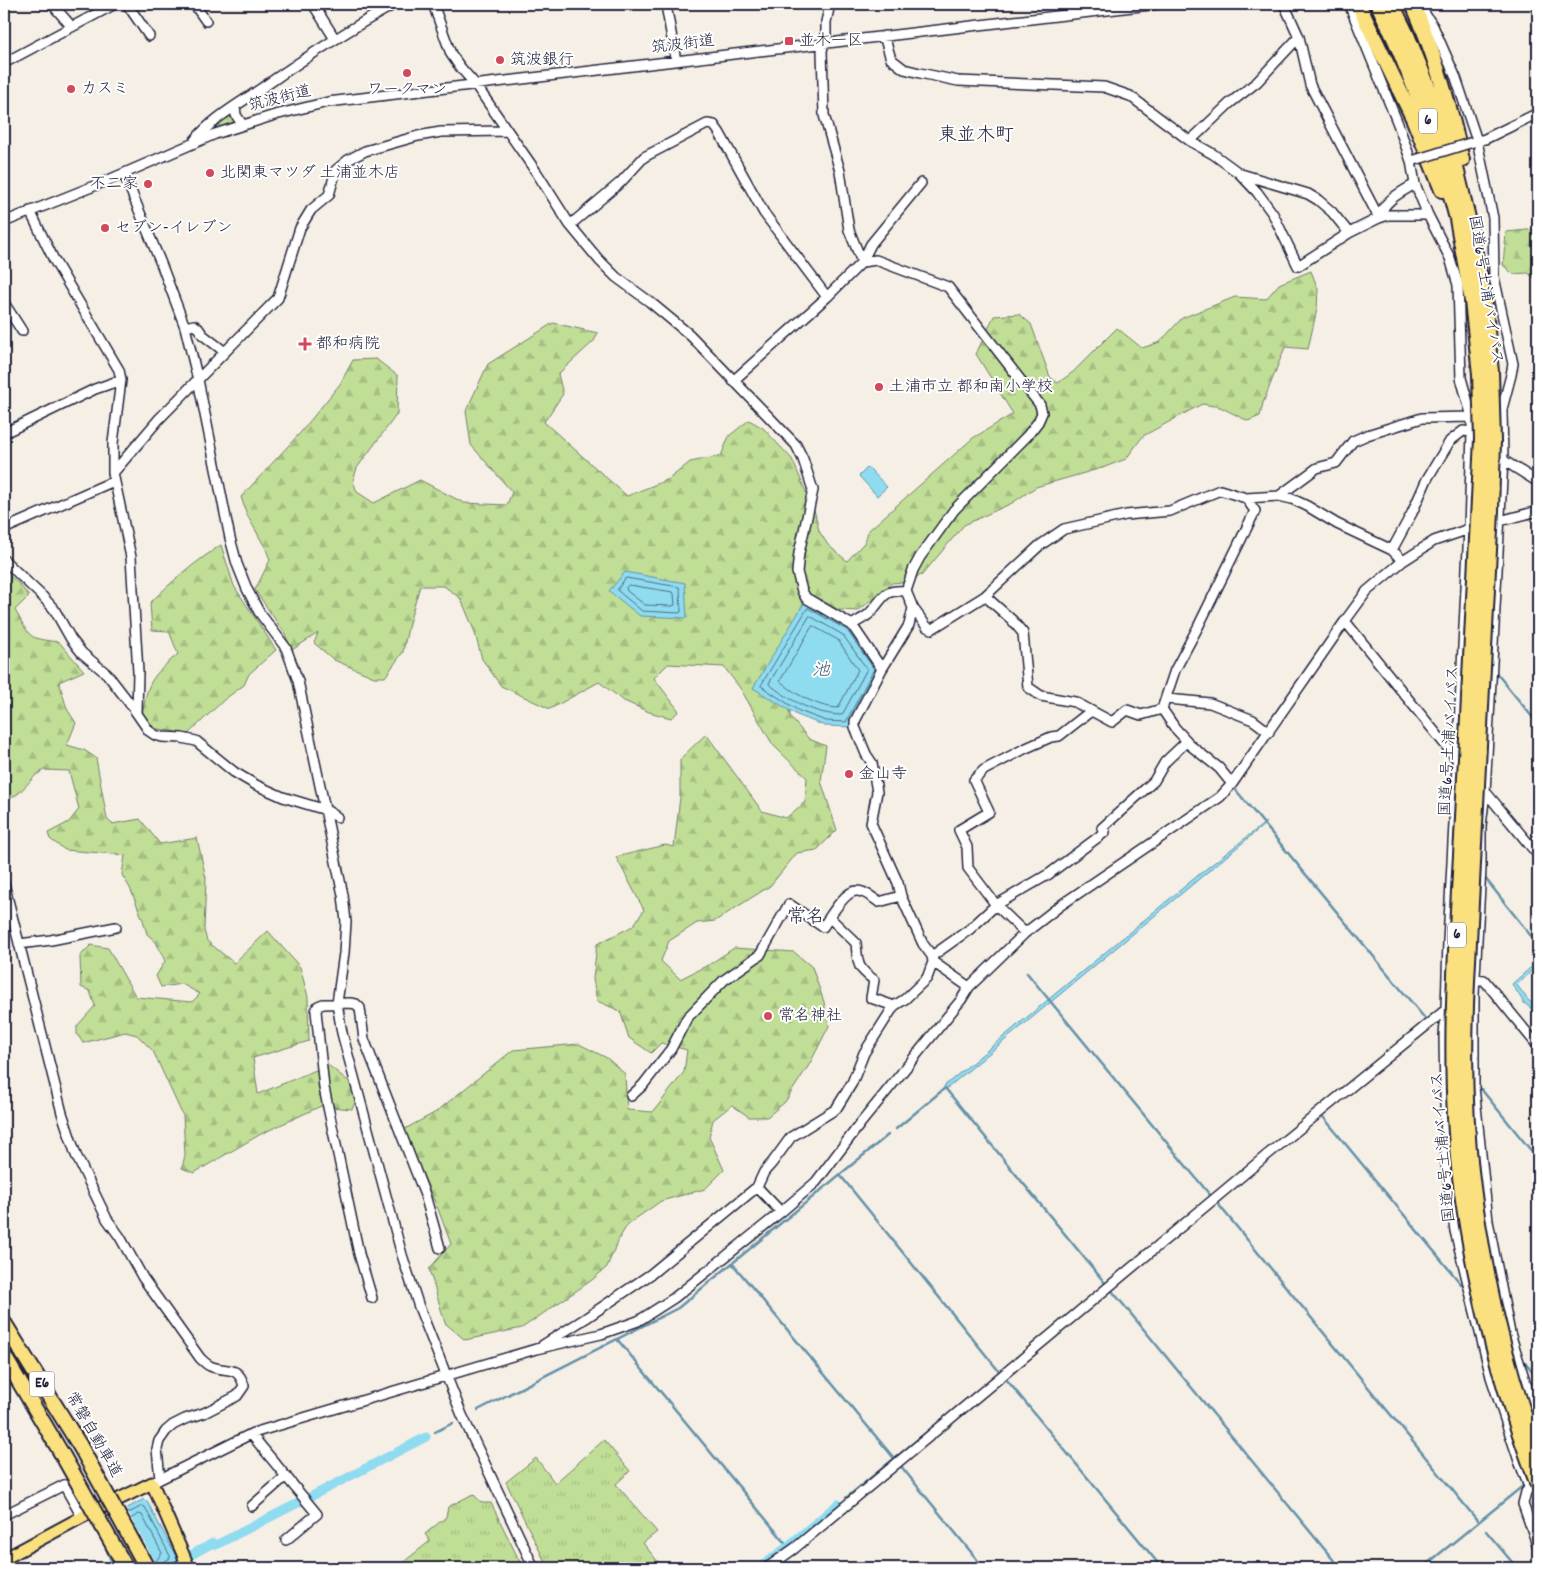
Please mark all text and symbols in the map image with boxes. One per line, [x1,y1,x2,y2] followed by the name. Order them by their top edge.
[650,30,716,60] street label: 筑波街道
[799,30,863,53] place label: 並木一区
[783,35,795,47] marker: 並木一区
[510,49,574,72] place label: 筑波銀行
[494,54,506,66] marker: 筑波銀行
[401,67,413,79] marker: ワークマン
[81,78,129,101] place label: カスミ
[367,79,447,102] place label: ワークマン
[246,80,314,118] street label: 筑波街道
[65,83,77,95] marker: カスミ
[1419,108,1437,134] road number: 6
[938,123,1014,150] district label: 東並木町
[220,162,400,185] place label: 北関東マツダ 土浦並木店
[204,167,216,179] marker: 北関東マツダ 土浦並木店
[90,173,138,196] place label: 不二家
[142,178,154,190] marker: 不二家
[1462,213,1508,367] street label: 国道6号土浦バイパス
[115,217,232,240] place label: セブン-イレブン
[99,222,111,234] marker: セブン-イレブン
[316,333,380,356] place label: 都和病院
[298,337,312,351] marker: 都和病院
[889,376,1053,399] place label: 土浦市立 都和南小学校
[873,381,885,393] marker: 土浦市立 都和南小学校
[812,659,831,684] water label: 池
[1435,665,1465,817] street label: 国道6号土浦バイパス
[859,763,907,786] place label: 金山寺
[843,768,855,780] marker: 金山寺
[787,905,825,932] district label: 常名
[1448,922,1466,948] road number: 6
[778,1005,842,1028] place label: 常名神社
[762,1010,774,1022] marker: 常名神社
[1426,1071,1462,1223] street label: 国道6号土浦バイパス
[30,1372,54,1396] road number: E6
[59,1388,127,1482] street label: 常磐自動車道

